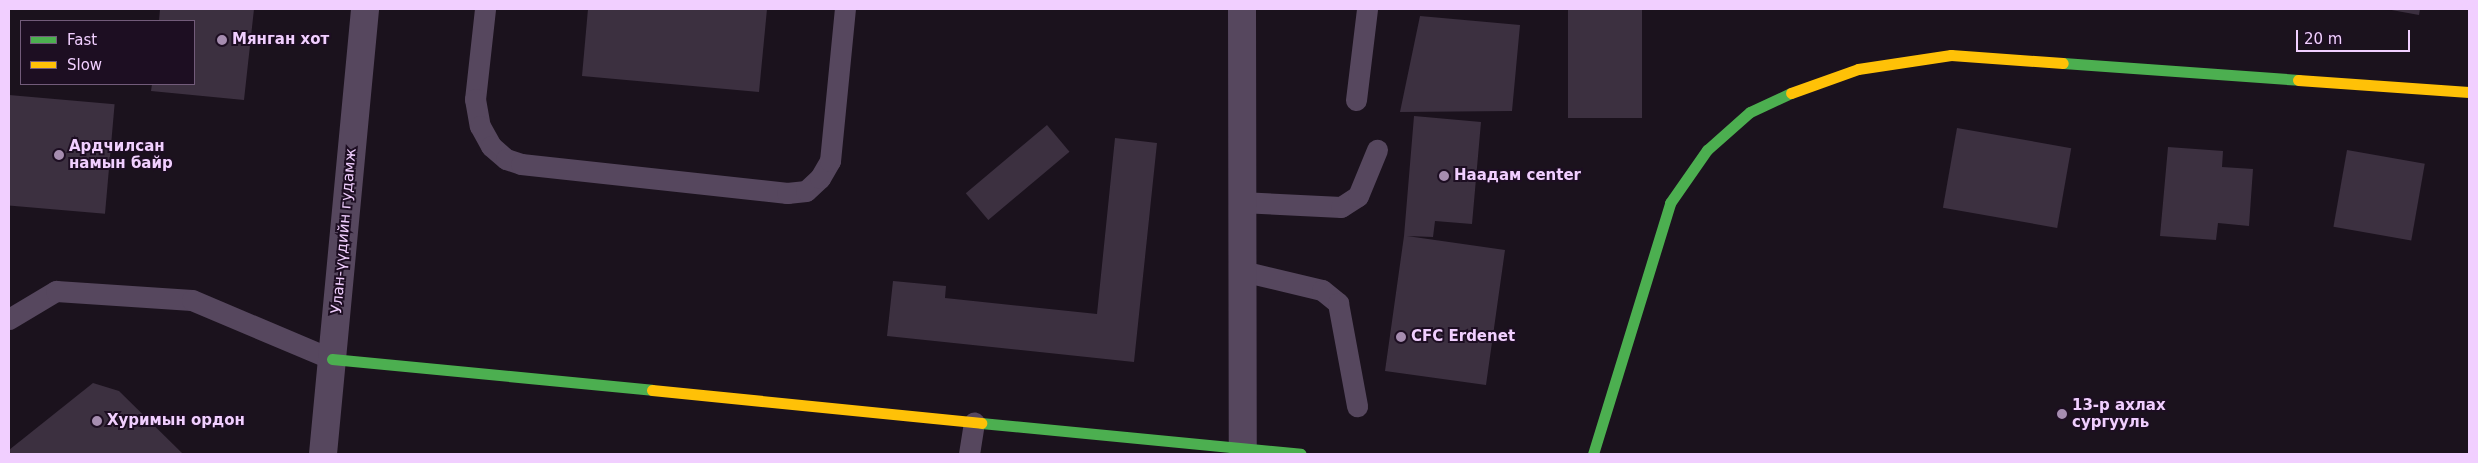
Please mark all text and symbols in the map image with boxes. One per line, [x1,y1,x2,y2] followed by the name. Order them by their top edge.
[20,20,195,85] legend
[2298,20,2412,52] scale bar
[2304,30,2342,48] text: 20 m
[67,31,97,49] text: Fast
[232,31,329,49] place label: Мянган хот
[216,34,228,46] marker: Мянган хот
[67,56,102,74] text: Slow
[69,137,173,172] place label: Ардчилсан намын байр
[328,147,360,315] street label: Улан-үүдийн гудамж
[53,149,65,161] marker: Ардчилсан намын байр
[1454,167,1581,185] place label: Наадам center
[1438,170,1450,182] marker: Наадам center
[1411,328,1515,346] place label: CFC Erdenet
[1395,331,1407,343] marker: CFC Erdenet
[2072,396,2166,431] place label: 13-р ахлах сургууль
[2056,408,2068,420] marker: 13-р ахлах сургууль
[107,412,245,430] place label: Хуримын ордон
[91,415,103,427] marker: Хуримын ордон

